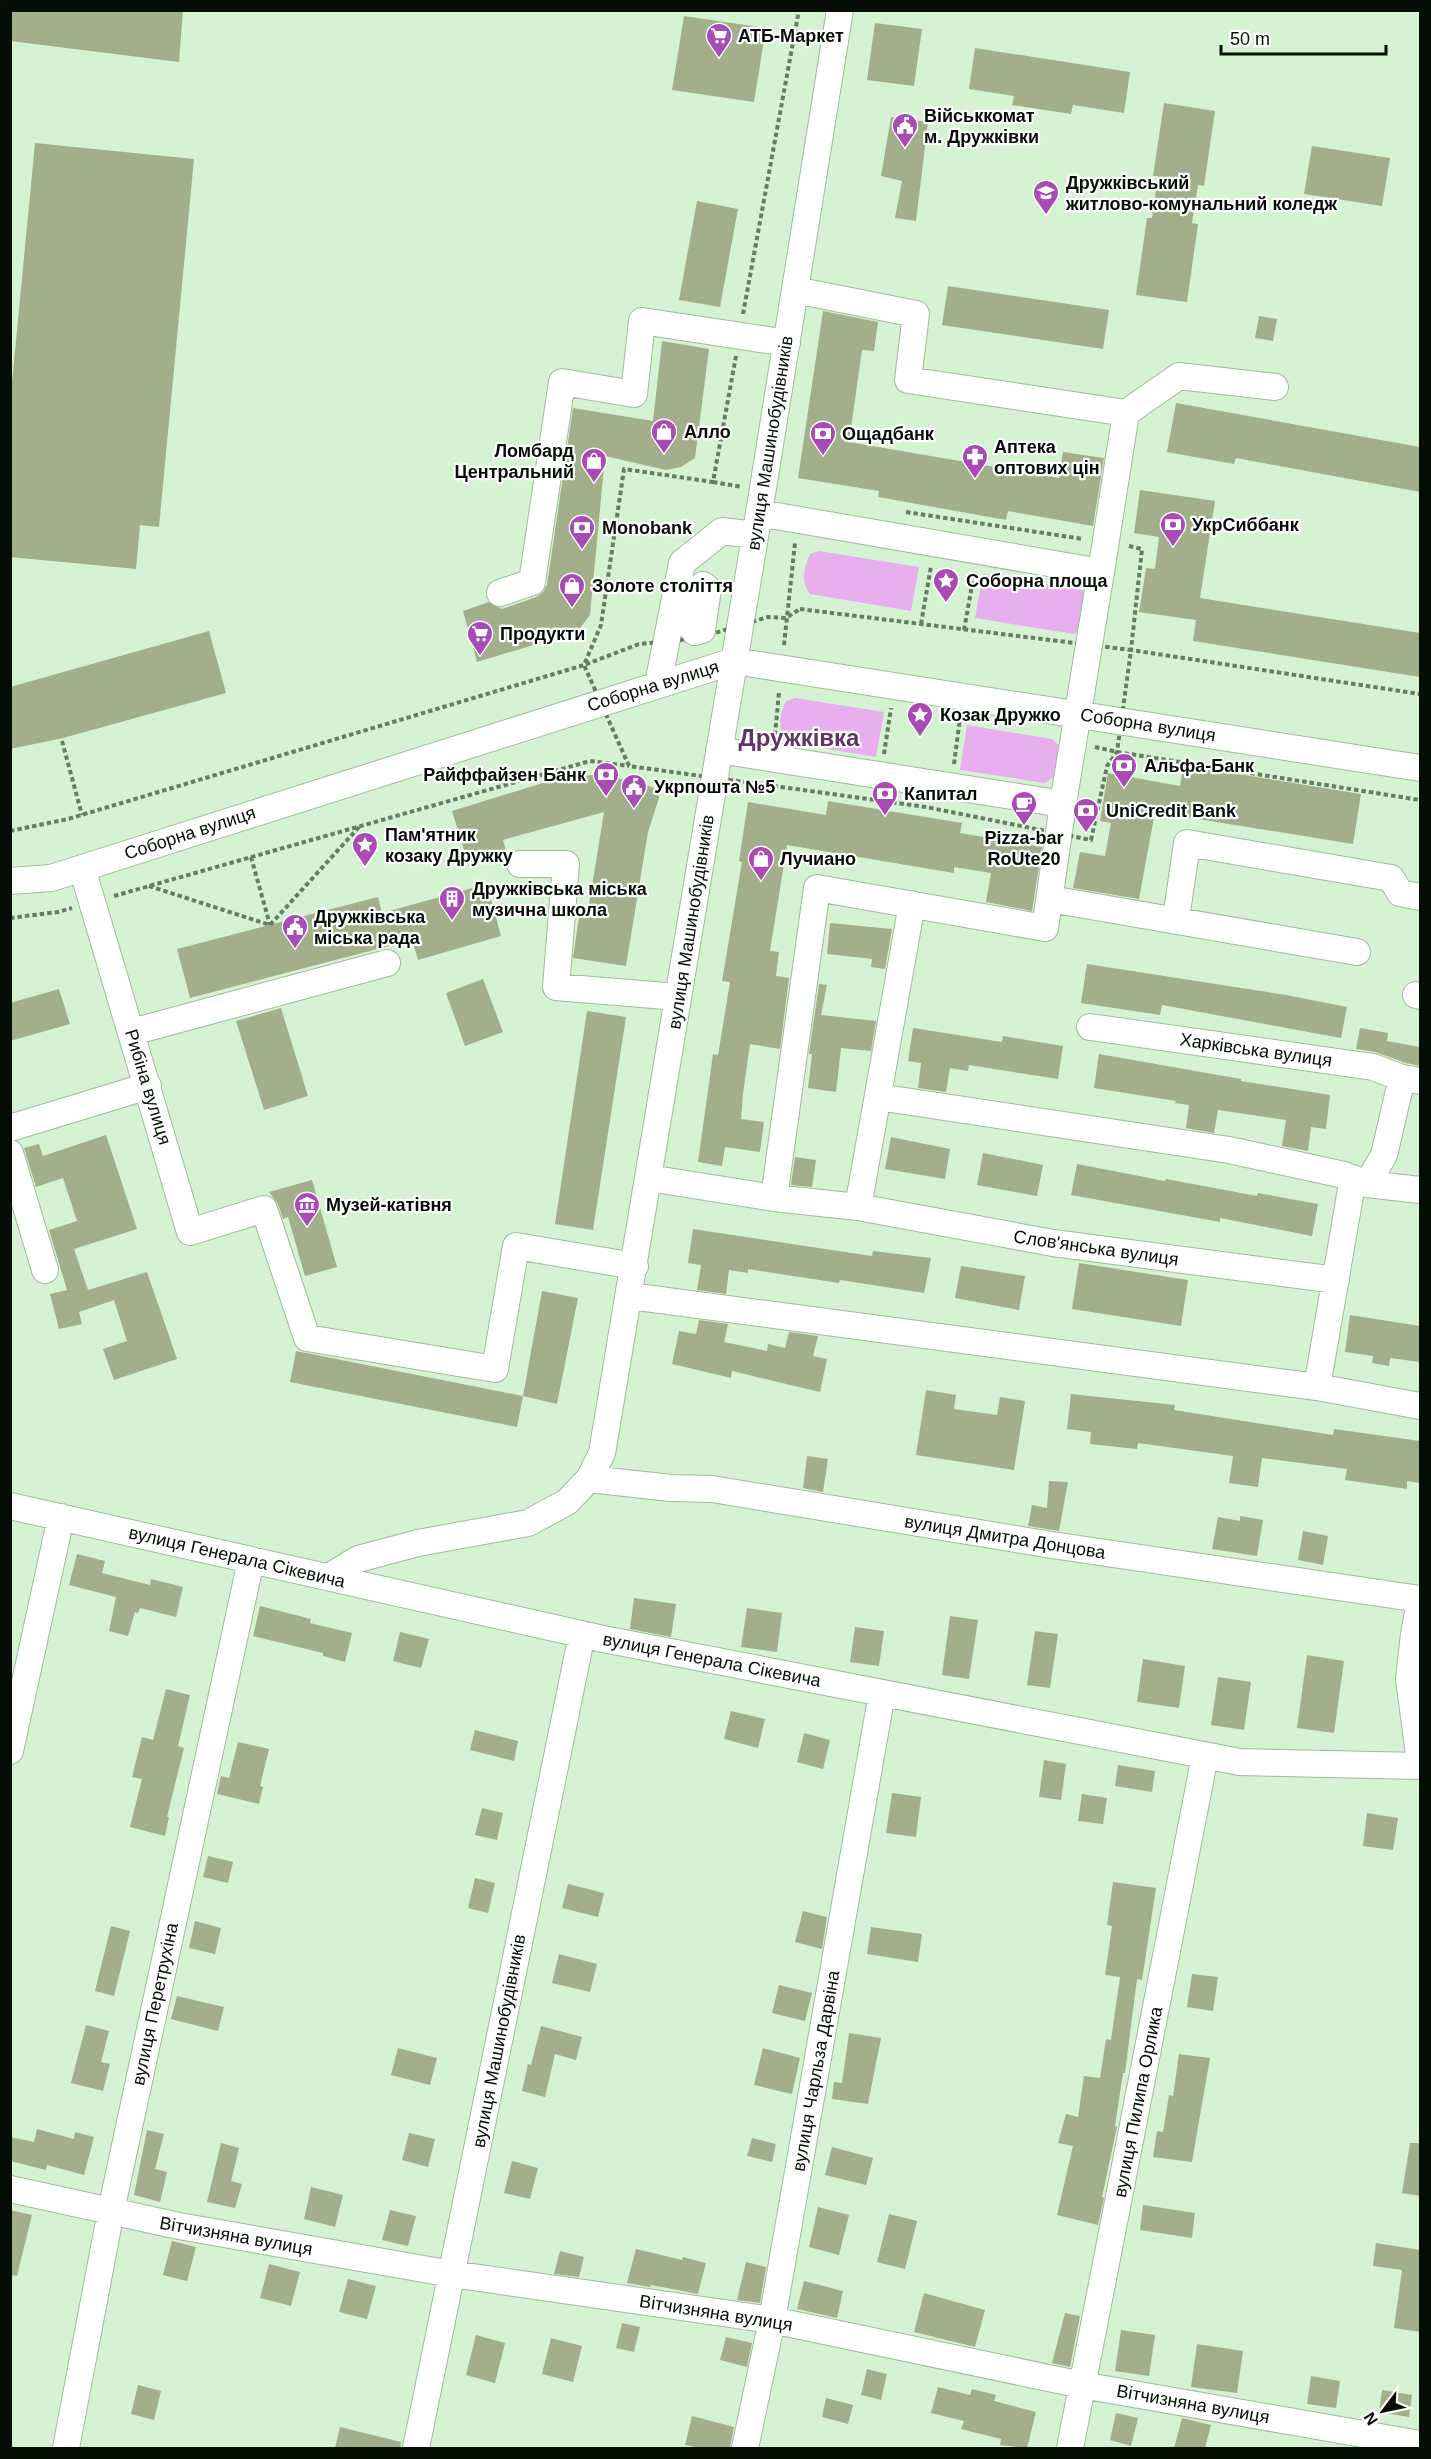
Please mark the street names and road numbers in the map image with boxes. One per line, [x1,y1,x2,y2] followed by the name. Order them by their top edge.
[743,334,797,552] street label: вулиця Машинобудівників
[585,656,721,716] street label: Соборна вулиця
[1079,704,1217,746] street label: Соборна вулиця
[122,802,258,864] street label: Соборна вулиця
[664,813,718,1031] street label: вулиця Машинобудівників
[121,1027,175,1147] street label: Рибіна вулиця
[1179,1029,1333,1071] street label: Харківська вулиця
[1012,1227,1180,1269] street label: Слов'янська вулиця
[903,1511,1108,1563] street label: вулиця Дмитра Донцова
[127,1522,348,1592] street label: вулиця Генерала Сікевича
[601,1629,824,1691] street label: вулиця Генерала Сікевича
[128,1920,182,2087] street label: вулиця Перетрухіна
[468,1933,530,2149] street label: вулиця Машинобудівників
[788,1968,844,2173] street label: вулиця Чарльза Дарвіна
[1110,2004,1167,2199] street label: вулиця Пилипа Орлика
[158,2213,314,2259] street label: Вітчизняна вулиця
[638,2291,794,2335] street label: Вітчизняна вулиця
[1115,2381,1271,2427] street label: Вітчизняна вулиця

